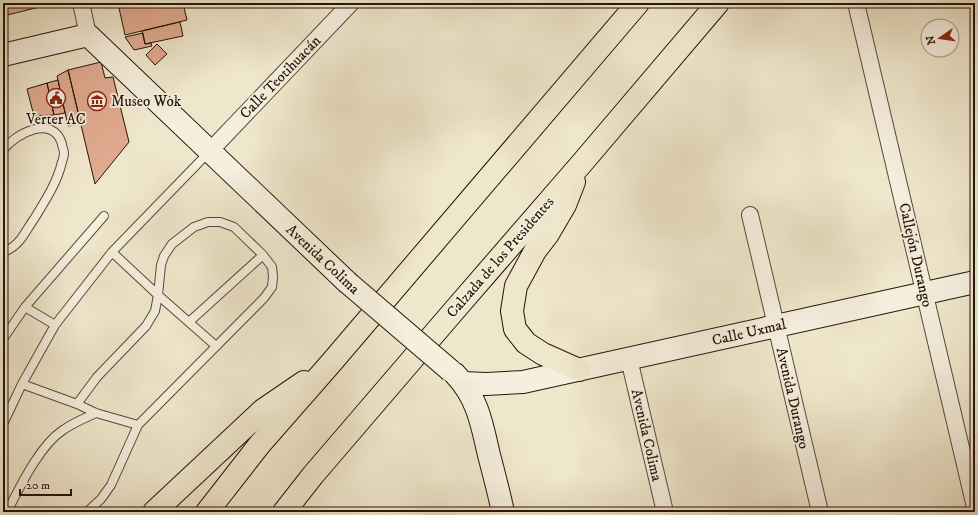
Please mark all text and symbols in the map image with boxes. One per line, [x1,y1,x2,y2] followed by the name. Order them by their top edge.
[920,18,960,58] north arrow
[236,31,325,123] street label: Calle Teotihuacán
[923,34,939,46] text: N
[45,87,67,109] public building icon: Verter AC
[86,90,108,112] museum icon: Museo Wok
[111,92,182,111] place label: Museo Wok
[25,110,86,129] place label: Verter AC
[443,193,558,322] street label: Calzada de los Presidentes
[894,201,937,309] street label: Callejón Durango
[282,220,364,299] street label: Avenida Colima
[710,315,789,350] street label: Calle Uxmal
[772,345,813,451] street label: Avenida Durango
[627,387,666,484] street label: Avenida Colima
[20,471,71,497] scale bar
[26,478,50,493] text: 20 m

